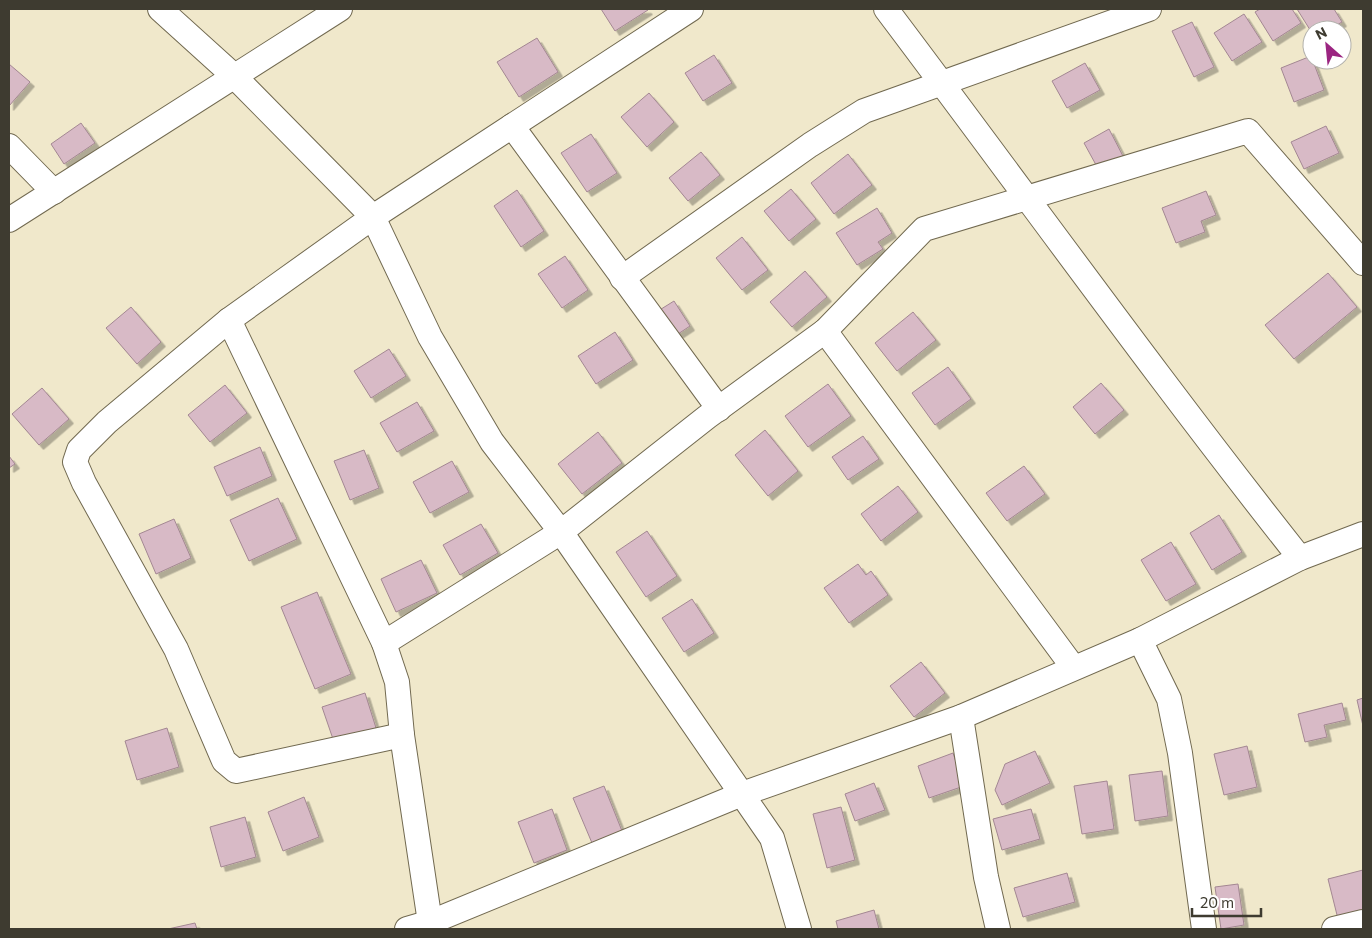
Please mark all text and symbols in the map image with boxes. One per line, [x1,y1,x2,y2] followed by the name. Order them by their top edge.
[1302,20,1352,70] north arrow
[1312,23,1329,43] text: N
[1192,886,1261,918] scale bar
[1200,893,1234,911] text: 20 m

